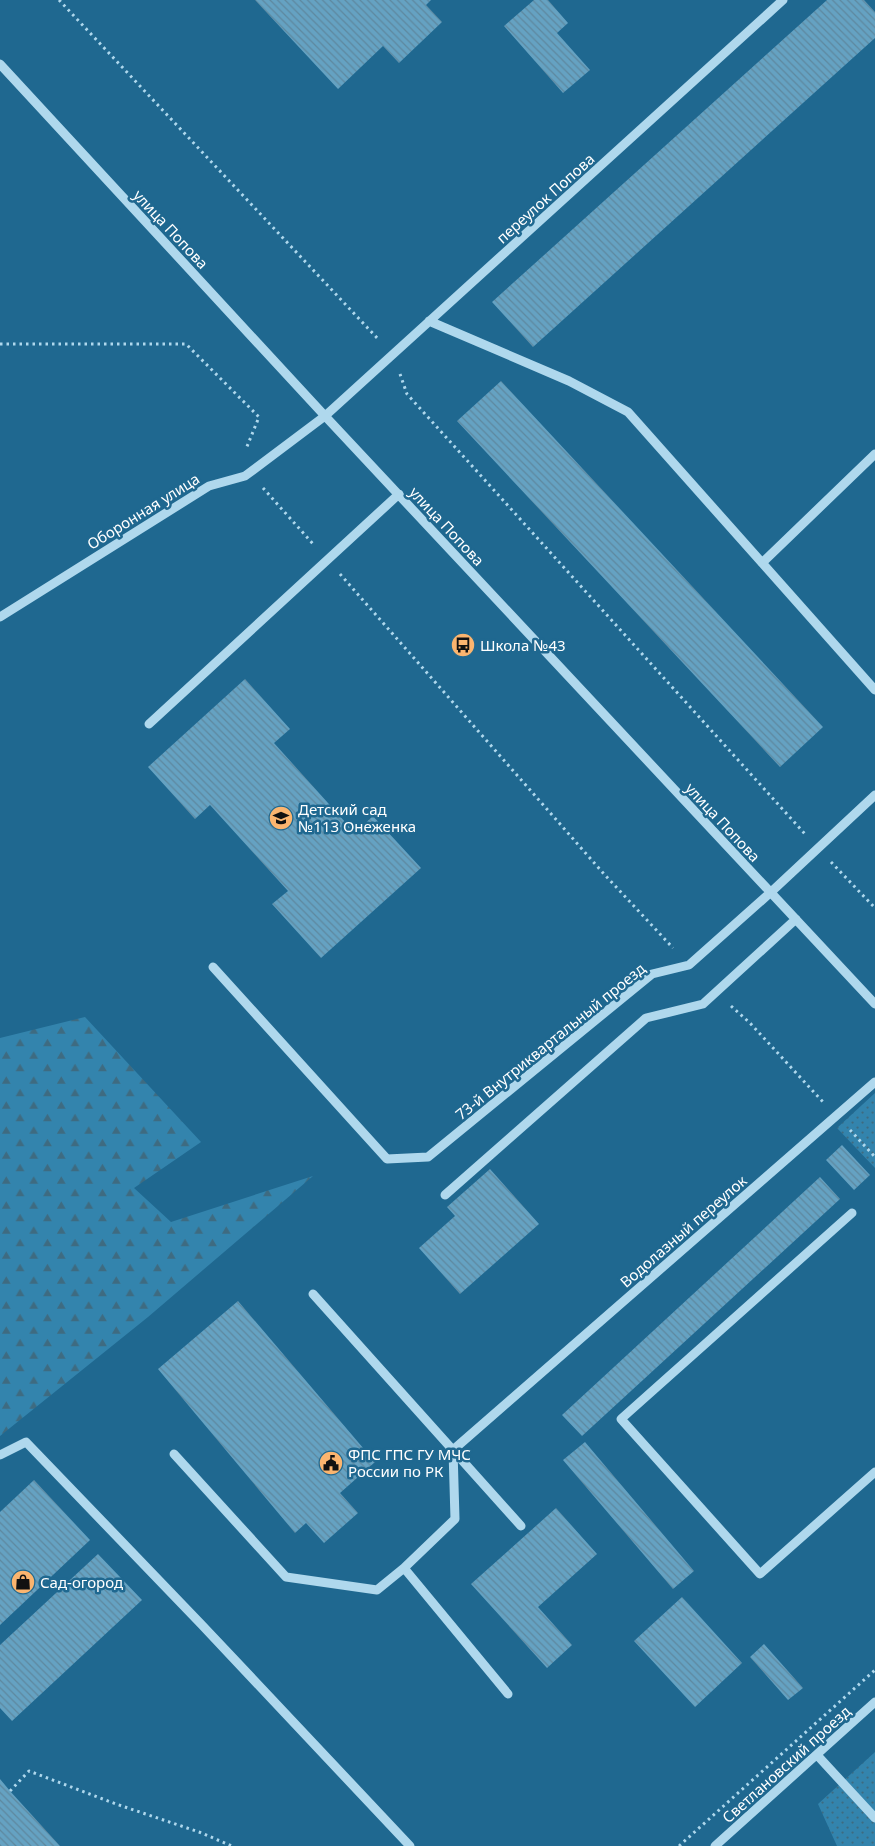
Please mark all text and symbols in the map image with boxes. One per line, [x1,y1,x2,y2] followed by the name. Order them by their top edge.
[492,149,598,247] street label: переулок Попова
[129,185,213,273] street label: улица Попова
[83,468,203,554] street label: Оборонная улица
[405,482,489,570] street label: улица Попова
[450,632,476,658] bus stop icon: Школа №43
[480,635,566,655] place label: Школа №43
[681,778,765,866] street label: улица Попова
[298,799,416,836] place label: Детский сад №113 Онеженка
[268,805,294,831] school or university icon: Детский сад №113 Онеженка
[451,958,649,1124] street label: 73-й Внутриквартальный проезд
[615,1170,751,1292] street label: Водолазный переулок
[348,1444,471,1481] place label: ФПС ГПС ГУ МЧС России по РК
[318,1450,344,1476] public building icon: ФПС ГПС ГУ МЧС России по РК
[10,1569,36,1595] shop icon: Сад-огород
[40,1572,123,1592] place label: Сад-огород
[718,1701,854,1827] street label: Светлановский проезд

